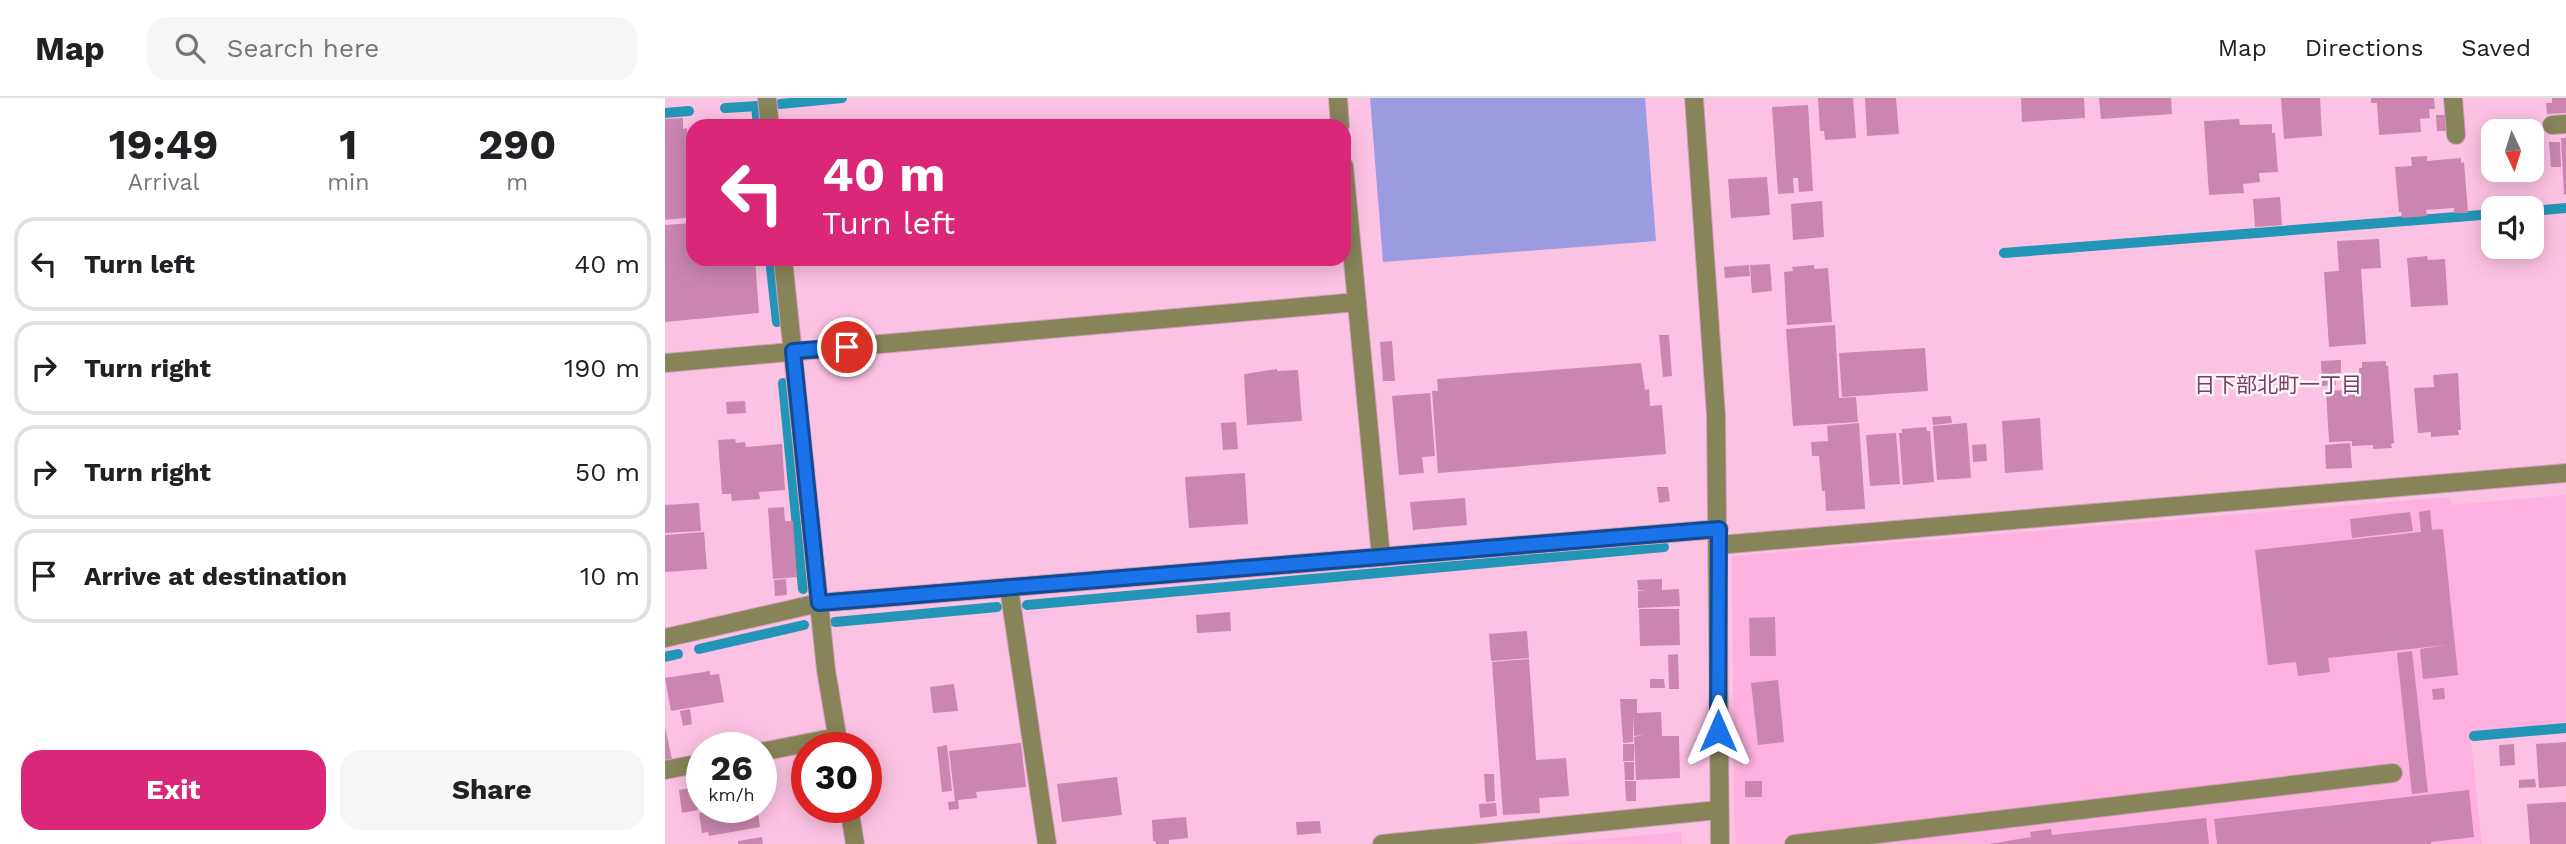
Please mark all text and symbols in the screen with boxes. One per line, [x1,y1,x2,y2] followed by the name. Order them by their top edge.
[147,17,637,80] search box
[35,29,105,68] text: Map
[171,29,209,67] icon: search
[227,33,379,63] text: Search here
[2218,34,2267,62] text: Map
[2305,34,2423,62] text: Directions
[2461,34,2531,62] text: Saved
[2481,119,2545,182] north arrow
[2481,119,2544,259] map controls
[109,120,218,169] text: 19:49
[339,120,357,169] text: 1
[478,120,556,169] text: 290
[822,145,945,203] text: 40 m
[707,147,798,238] icon: left
[128,169,200,196] text: Arrival
[327,169,369,196] text: min
[506,169,528,196] text: m
[2481,196,2544,259] button: sound
[822,204,955,242] text: Turn left
[25,245,63,283] icon: left
[84,249,195,279] text: Turn left
[574,249,640,279] text: 40 m
[817,317,877,377] pin
[828,328,866,366] icon: arrive
[25,349,63,387] icon: right
[84,353,211,383] text: Turn right
[564,353,640,383] text: 190 m
[2194,372,2362,397] district label: 日下部北町一丁目
[25,453,63,491] icon: right
[84,457,211,487] text: Turn right
[575,457,640,487] text: 50 m
[25,557,63,595] icon: arrive
[84,561,347,591] text: Arrive at destination
[580,561,640,591] text: 10 m
[1681,694,1755,768] position arrow
[791,732,882,823] speed limit sign: 30
[710,747,753,789] text: 26
[21,750,326,830] button: Exit
[340,750,644,830] button: Share
[708,784,755,805] text: km/h

